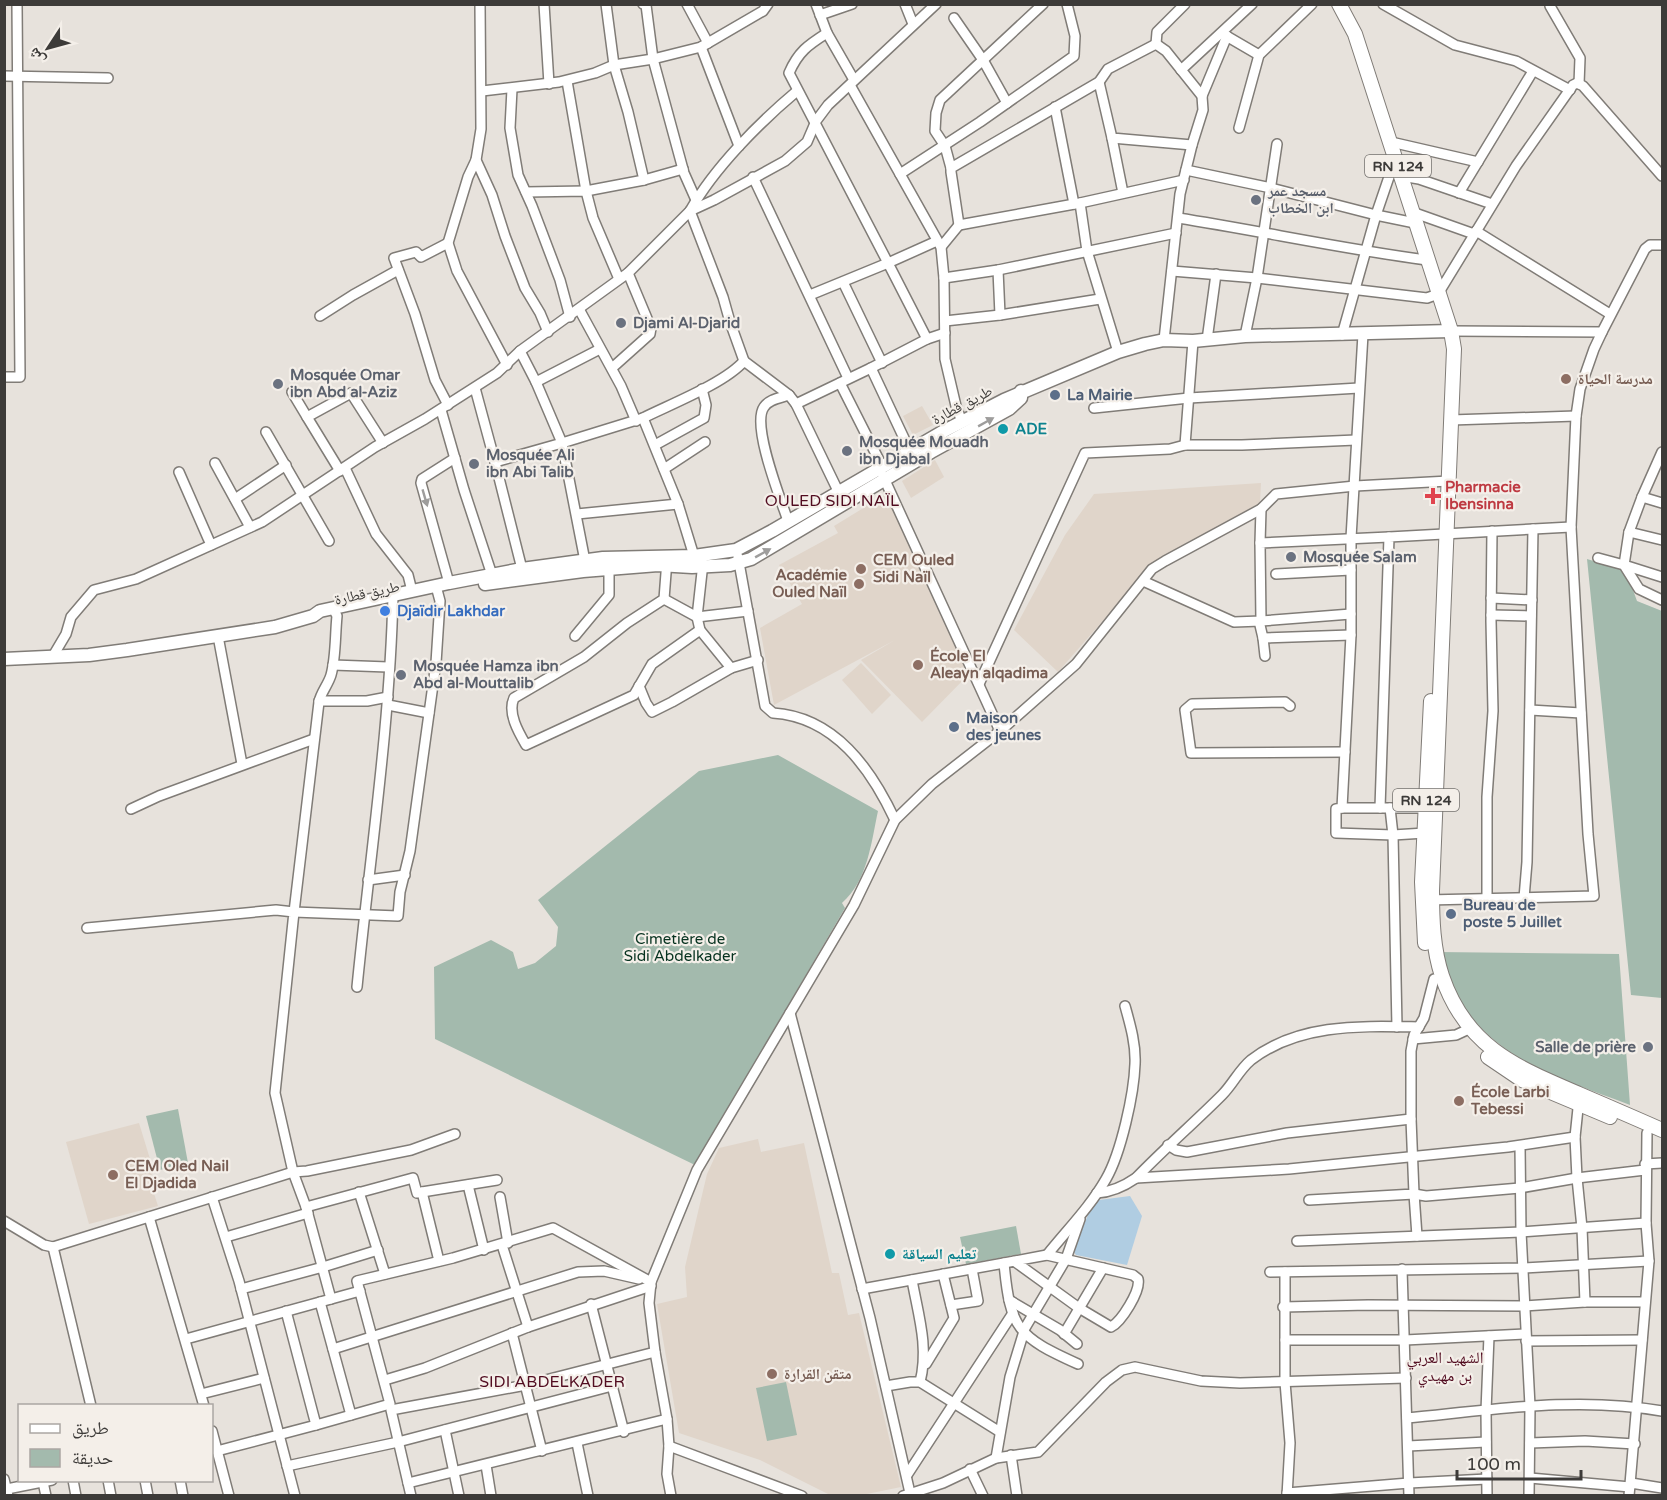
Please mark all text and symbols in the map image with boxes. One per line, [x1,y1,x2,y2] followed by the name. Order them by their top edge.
[18,18,78,78] north arrow
[24,43,50,69] text: ش
[1365,155,1431,177] road number: RN 124
[1267,182,1334,217] place label: مسجد عمر ابن الخطاب
[1249,193,1263,207] marker: مسجد عمر ابن الخطاب
[633,314,740,333] place label: Djami Al-Djarid
[614,316,628,330] marker: Djami Al-Djarid
[290,366,400,401] place label: Mosquée Omar ibn Abd al-Aziz
[1578,370,1653,388] place label: مدرسة الحياة
[1559,372,1573,386] marker: مدرسة الحياة
[271,377,285,391] marker: Mosquée Omar ibn Abd al-Aziz
[929,381,996,429] street label: طريق قطارة
[1067,386,1133,404] place label: La Mairie
[1048,388,1062,402] marker: La Mairie
[978,417,995,427] one-way arrow
[1015,420,1047,438] place label: ADE
[996,422,1010,436] marker: ADE
[859,433,989,469] place label: Mosquée Mouadh ibn Djabal
[840,444,854,458] marker: Mosquée Mouadh ibn Djabal
[486,446,575,481] place label: Mosquée Ali ibn Abi Talib
[467,457,481,471] marker: Mosquée Ali ibn Abi Talib
[1445,478,1521,513] place label: Pharmacie Ibensinna
[421,489,430,507] one-way arrow
[1426,489,1440,503] marker: Pharmacie Ibensinna
[765,491,899,511] district label: OULED SIDI NAÏL
[755,547,771,558] one-way arrow
[1303,548,1417,567] place label: Mosquée Salam
[1284,550,1298,564] marker: Mosquée Salam
[873,551,954,586] place label: CEM Ouled Sidi Naïl
[854,562,868,576] marker: CEM Ouled Sidi Naïl
[772,566,848,601] place label: Académie Ouled Naïl
[333,577,401,610] street label: طريق قطارة
[852,577,866,591] marker: Académie Ouled Naïl
[397,602,505,621] place label: Djaïdir Lakhdar
[378,604,392,618] marker: Djaïdir Lakhdar
[930,646,1048,683] place label: École El Aleayn alqadima
[413,657,559,692] place label: Mosquée Hamza ibn Abd al-Mouttalib
[911,658,925,672] marker: École El Aleayn alqadima
[394,668,408,682] marker: Mosquée Hamza ibn Abd al-Mouttalib
[966,709,1041,745] place label: Maison des jeunes
[947,720,961,734] marker: Maison des jeunes
[1393,789,1459,811] road number: RN 124
[1463,896,1562,932] place label: Bureau de poste 5 Juillet
[1444,907,1458,921] marker: Bureau de poste 5 Juillet
[624,930,736,965] park label: Cimetière de Sidi Abdelkader
[1535,1038,1636,1057] place label: Salle de prière
[1641,1040,1655,1054] marker: Salle de prière
[1470,1082,1550,1118] place label: École Larbi Tebessi
[1452,1094,1466,1108] marker: École Larbi Tebessi
[125,1157,229,1193] place label: CEM Oled Nail El Djadida
[106,1168,120,1182] marker: CEM Oled Nail El Djadida
[902,1245,976,1264] place label: تعليم السياقة
[883,1247,897,1261] marker: تعليم السياقة
[1406,1348,1484,1388] district label: الشهيد العربي بن مهيدي
[784,1365,851,1383] place label: متقن القرارة
[765,1367,779,1381] marker: متقن القرارة
[479,1372,625,1392] district label: SIDI ABDELKADER
[18,1404,213,1482] legend
[72,1417,109,1439] text: طريق
[1457,1443,1582,1481] scale bar
[72,1447,113,1469] text: حديقة
[1466,1453,1521,1475] text: 100 m

